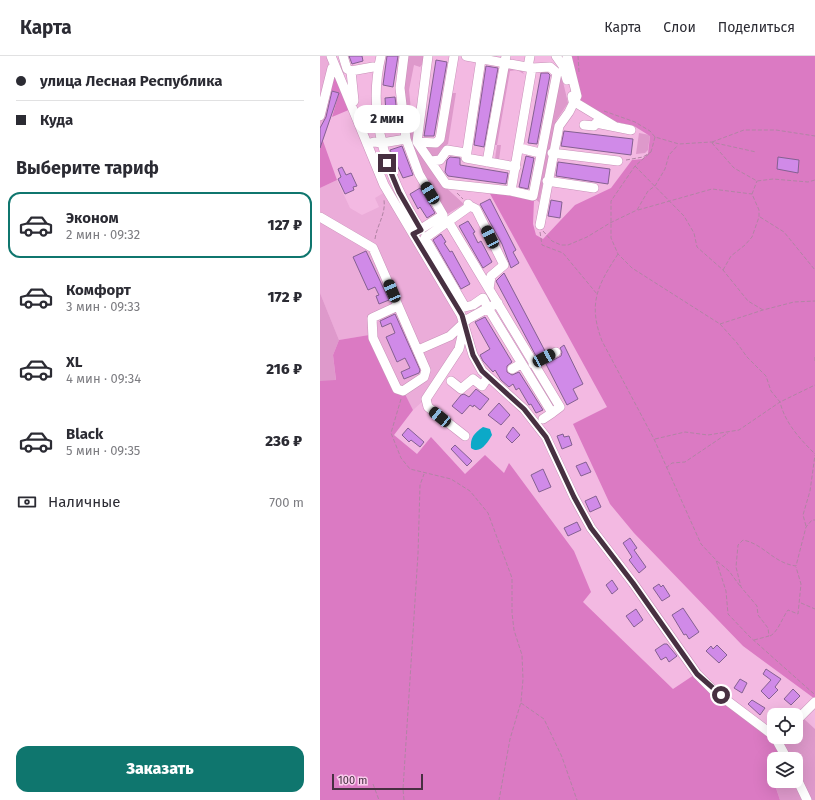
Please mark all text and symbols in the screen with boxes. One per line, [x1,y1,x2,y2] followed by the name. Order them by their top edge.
[20,16,72,39] text: Карта
[604,19,641,36] text: Карта
[663,19,696,36] text: Слои
[718,19,795,36] text: Поделиться
[40,72,222,90] text: улица Лесная Республика
[354,105,420,133] callout: 2 мин
[40,111,73,129] text: Куда
[370,111,404,126] text: 2 мин
[378,154,396,172] route end
[16,157,159,179] text: Выберите тариф
[419,180,441,206] car
[18,207,54,243] icon: car
[66,209,119,227] text: Эконом
[268,216,302,234] text: 127 ₽
[479,224,501,250] car
[66,227,140,242] text: 2 мин · 09:32
[382,278,402,304] car
[18,279,54,315] icon: car
[66,281,131,299] text: Комфорт
[268,288,302,306] text: 172 ₽
[66,299,140,314] text: 3 мин · 09:33
[531,347,557,369] car
[18,351,54,387] icon: car
[66,353,82,371] text: XL
[266,360,302,378] text: 216 ₽
[66,371,141,386] text: 4 мин · 09:34
[427,405,453,429] car
[18,423,54,459] icon: car
[66,425,103,443] text: Black
[265,432,302,450] text: 236 ₽
[66,443,140,458] text: 5 мин · 09:35
[16,491,38,513] icon: cash
[48,493,120,511] text: Наличные
[269,495,304,510] text: 700 m
[712,686,730,704] route start
[767,708,803,788] map controls
[767,708,803,744] button: locate
[16,746,304,792] button: Заказать
[767,752,803,788] button: layers
[332,772,423,791] scale bar
[338,774,367,787] text: 100 m

